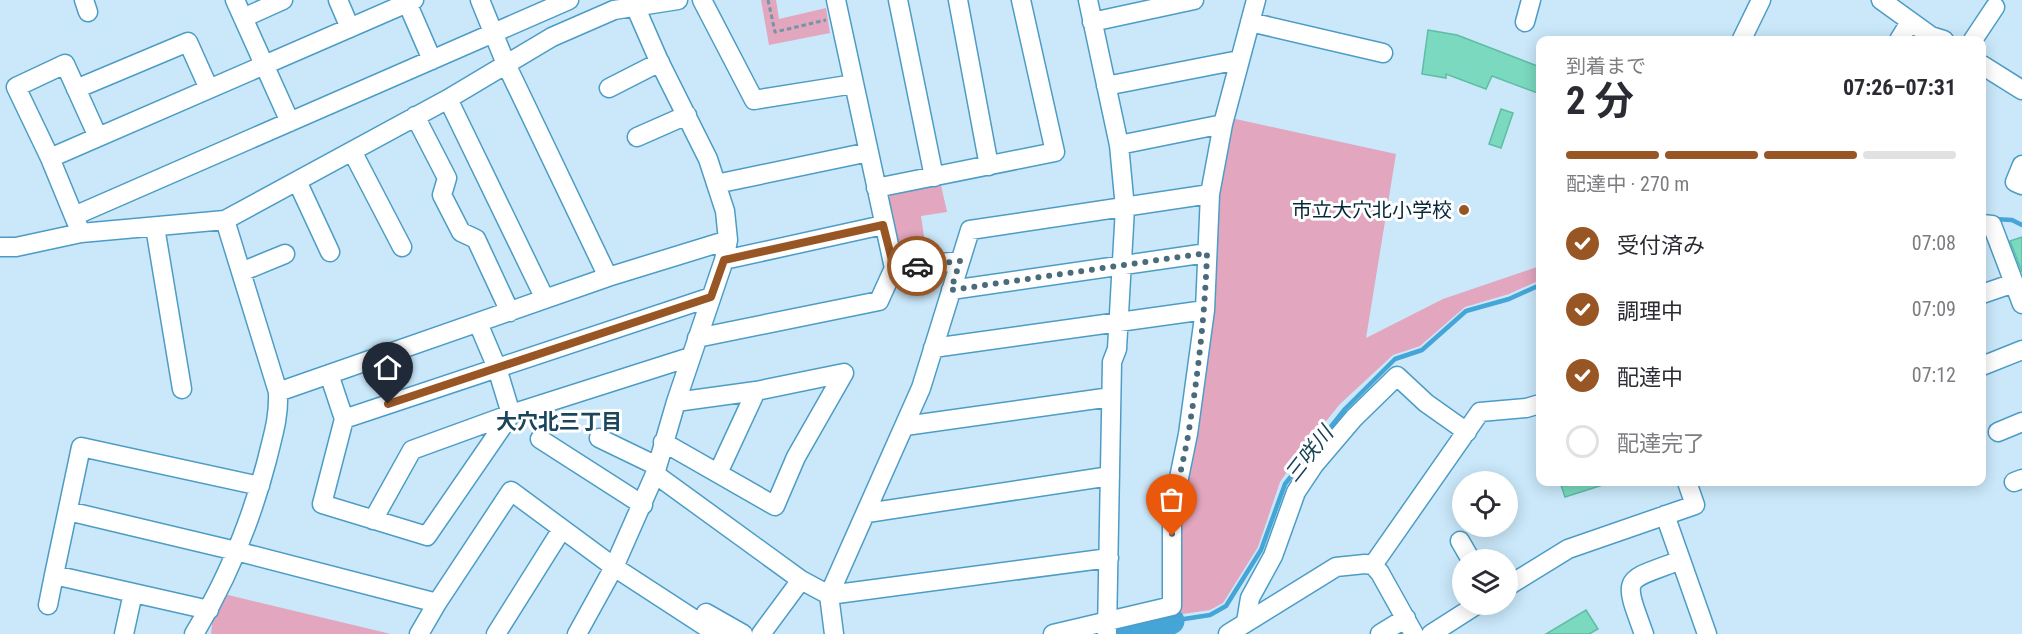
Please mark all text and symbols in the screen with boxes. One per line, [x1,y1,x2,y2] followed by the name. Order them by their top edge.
[1566,54,1646,78] text: 到着まで
[1843,75,1956,100] text: 07:26–07:31
[1566,78,1634,124] text: 2 分
[1566,172,1689,196] text: 配達中 · 270 m
[1292,198,1452,222] place label: 市立大穴北小学校
[1457,203,1471,217] marker: 市立大穴北小学校
[1566,227,1599,260] icon: check
[1912,231,1956,255] text: 07:08
[1617,233,1705,258] text: 受付済み
[887,236,947,296] courier
[901,250,934,283] icon: car
[1566,293,1599,326] icon: check
[1912,297,1956,321] text: 07:09
[1617,299,1683,324] text: 調理中
[362,342,413,404] pin
[371,351,404,384] icon: home
[1566,359,1599,392] icon: check
[1912,363,1956,387] text: 07:12
[1617,365,1683,390] text: 配達中
[496,410,622,434] district label: 大穴北三丁目
[1280,420,1339,486] water label: 三咲川
[1617,431,1705,456] text: 配達完了
[1452,471,1518,615] map controls
[1452,471,1518,537] button: locate
[1146,474,1197,536] pin
[1155,483,1188,516] icon: bag
[1452,549,1518,615] button: layers

